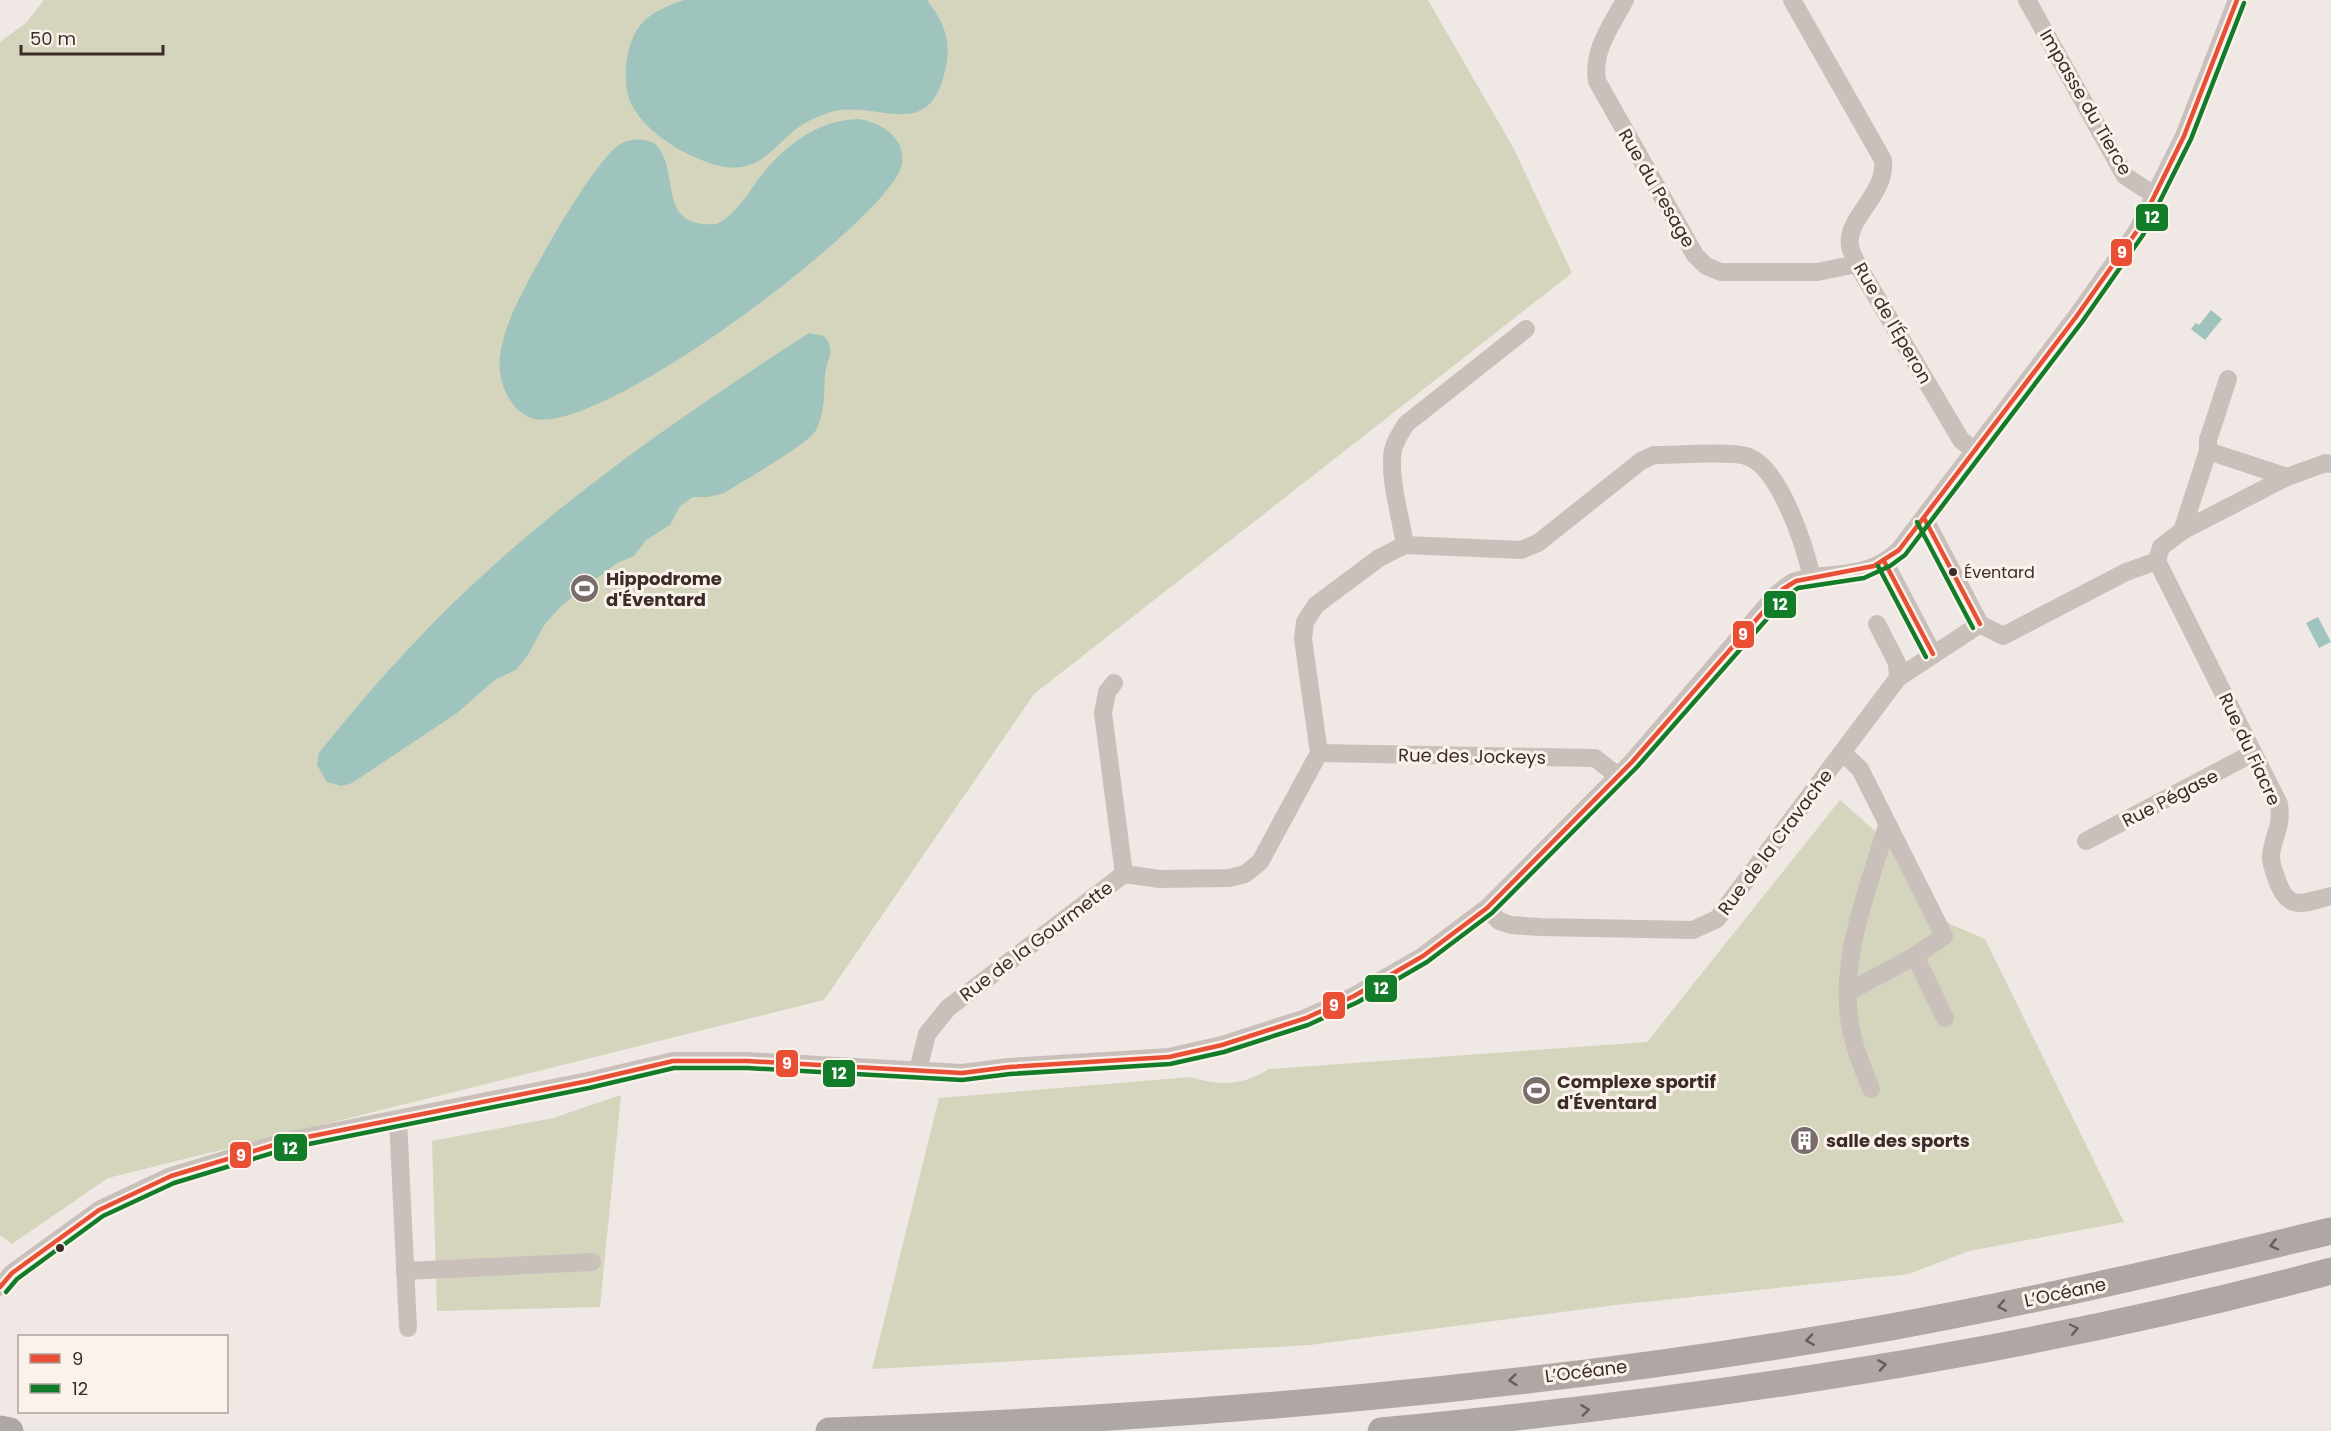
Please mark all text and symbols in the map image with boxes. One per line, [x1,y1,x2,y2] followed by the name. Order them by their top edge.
[21,18,164,56] scale bar
[2034,24,2138,180] street label: Impasse du Tierce
[30,26,76,51] text: 50 m
[1613,124,1701,252] street label: Rue du Pesage
[2135,203,2169,232] line badge: 12
[2144,206,2160,229] text: 12
[2110,238,2133,267] line badge: 9
[2117,241,2127,264] text: 9
[1848,258,1938,388] street label: Rue de l'Éperon
[1964,561,2035,584] place label: Éventard
[606,566,722,612] place label: Hippodrome d'Éventard
[1947,566,1959,578] marker: Éventard
[569,572,601,604] sports icon: Hippodrome d'Éventard
[1763,590,1797,619] line badge: 12
[1772,593,1788,616] text: 12
[1732,620,1755,649] line badge: 9
[1738,623,1748,646] text: 9
[2213,689,2287,809] street label: Rue du Fiacre
[1398,742,1546,770] street label: Rue des Jockeys
[2118,763,2222,833] street label: Rue Pégase
[1712,764,1838,920] street label: Rue de la Cravache
[954,875,1118,1007] street label: Rue de la Gourmette
[1364,974,1398,1003] line badge: 12
[1373,977,1389,1000] text: 12
[1322,991,1346,1020] line badge: 9
[1329,994,1339,1017] text: 9
[775,1049,799,1078] line badge: 9
[782,1052,792,1075] text: 9
[822,1059,856,1088] line badge: 12
[831,1062,847,1085] text: 12
[1557,1069,1716,1115] place label: Complexe sportif d'Éventard
[1520,1075,1552,1107] sports icon: Complexe sportif d'Éventard
[1789,1124,1821,1156] building icon: salle des sports
[1826,1128,1970,1153] place label: salle des sports
[273,1133,308,1162] line badge: 12
[282,1137,298,1160] text: 12
[229,1141,252,1169] line badge: 9
[236,1144,246,1167] text: 9
[2269,1237,2279,1250] one-way arrow
[54,1242,66,1254] unlabelled marker
[2022,1271,2108,1313] street label: L’Océane
[1997,1298,2007,1311] one-way arrow
[2068,1324,2078,1337] one-way arrow
[1805,1333,1815,1345] one-way arrow
[18,1335,228,1413] legend
[72,1346,83,1371] text: 9
[1543,1354,1629,1388] street label: L’Océane
[1877,1360,1887,1372] one-way arrow
[1508,1373,1517,1386] one-way arrow
[72,1376,88,1401] text: 12
[1581,1404,1590,1416] one-way arrow

